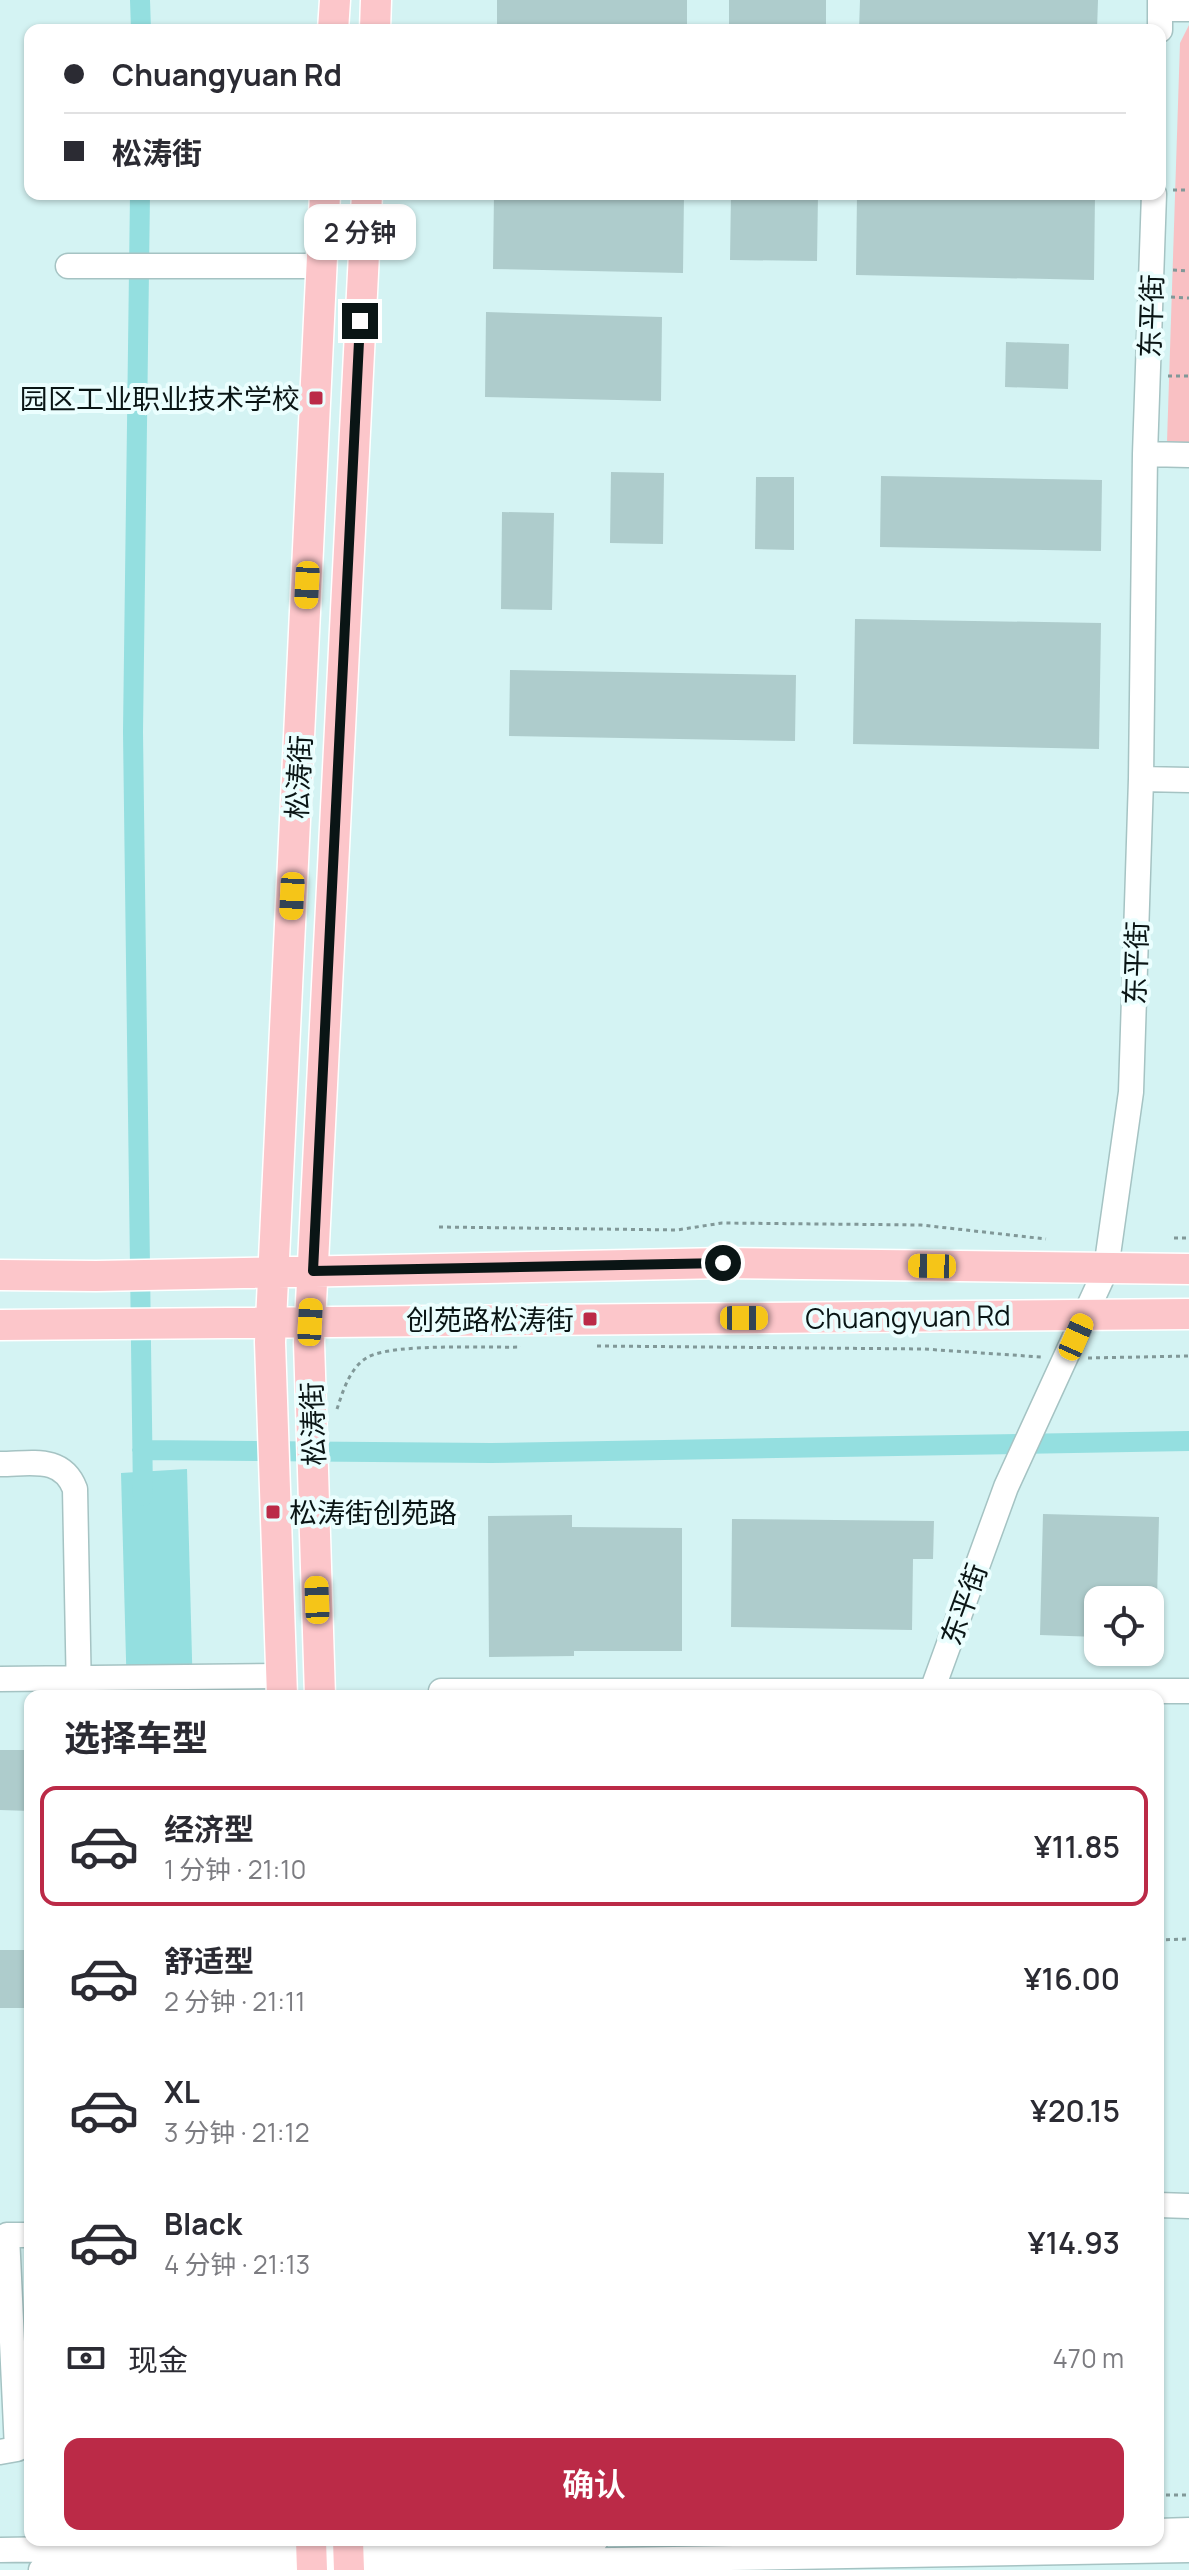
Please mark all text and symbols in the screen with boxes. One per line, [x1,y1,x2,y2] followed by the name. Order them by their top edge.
[112,54,342,95] text: Chuangyuan Rd
[112,132,202,173] text: 松涛街
[304,205,416,261] callout: 2 分钟
[324,214,396,250] text: 2 分钟
[1130,273,1170,359] street label: 东平街
[342,303,378,339] route end
[20,379,300,417] place label: 园区工业职业技术学校
[307,389,325,407] marker: 园区工业职业技术学校
[294,560,320,610] car
[277,734,319,820] street label: 松涛街
[279,871,305,921] car
[1115,920,1155,1006] street label: 东平街
[705,1245,741,1281] route start
[908,1254,956,1278] car
[805,1295,1011,1337] street label: Chuangyuan Rd
[297,1297,323,1347] car
[406,1300,574,1338] place label: 创苑路松涛街
[720,1306,768,1330] car
[581,1310,599,1328] marker: 创苑路松涛街
[1055,1310,1097,1364] car
[292,1381,332,1467] street label: 松涛街
[289,1493,457,1531] place label: 松涛街创苑路
[264,1503,282,1521] marker: 松涛街创苑路
[931,1558,995,1650] street label: 东平街
[304,1576,330,1624] car
[1084,1586,1164,1666] map controls
[1084,1586,1164,1666] button: locate
[64,1713,208,1762] text: 选择车型
[164,1808,254,1849] text: 经济型
[68,1810,140,1882] icon: car
[1034,1826,1120,1867] text: ¥11.85
[164,1851,306,1887] text: 1 分钟 · 21:10
[164,1940,254,1981] text: 舒适型
[68,1942,140,2014] icon: car
[1024,1958,1120,1999] text: ¥16.00
[164,1983,305,2019] text: 2 分钟 · 21:11
[164,2071,200,2112] text: XL
[68,2074,140,2146] icon: car
[1030,2090,1120,2131] text: ¥20.15
[164,2114,310,2150] text: 3 分钟 · 21:12
[164,2203,242,2244] text: Black
[68,2206,140,2278] icon: car
[1028,2222,1120,2263] text: ¥14.93
[164,2246,310,2282] text: 4 分钟 · 21:13
[64,2336,108,2380] icon: cash
[128,2339,188,2380] text: 现金
[1053,2340,1124,2376] text: 470 m
[64,2438,1124,2530] button: 确认

